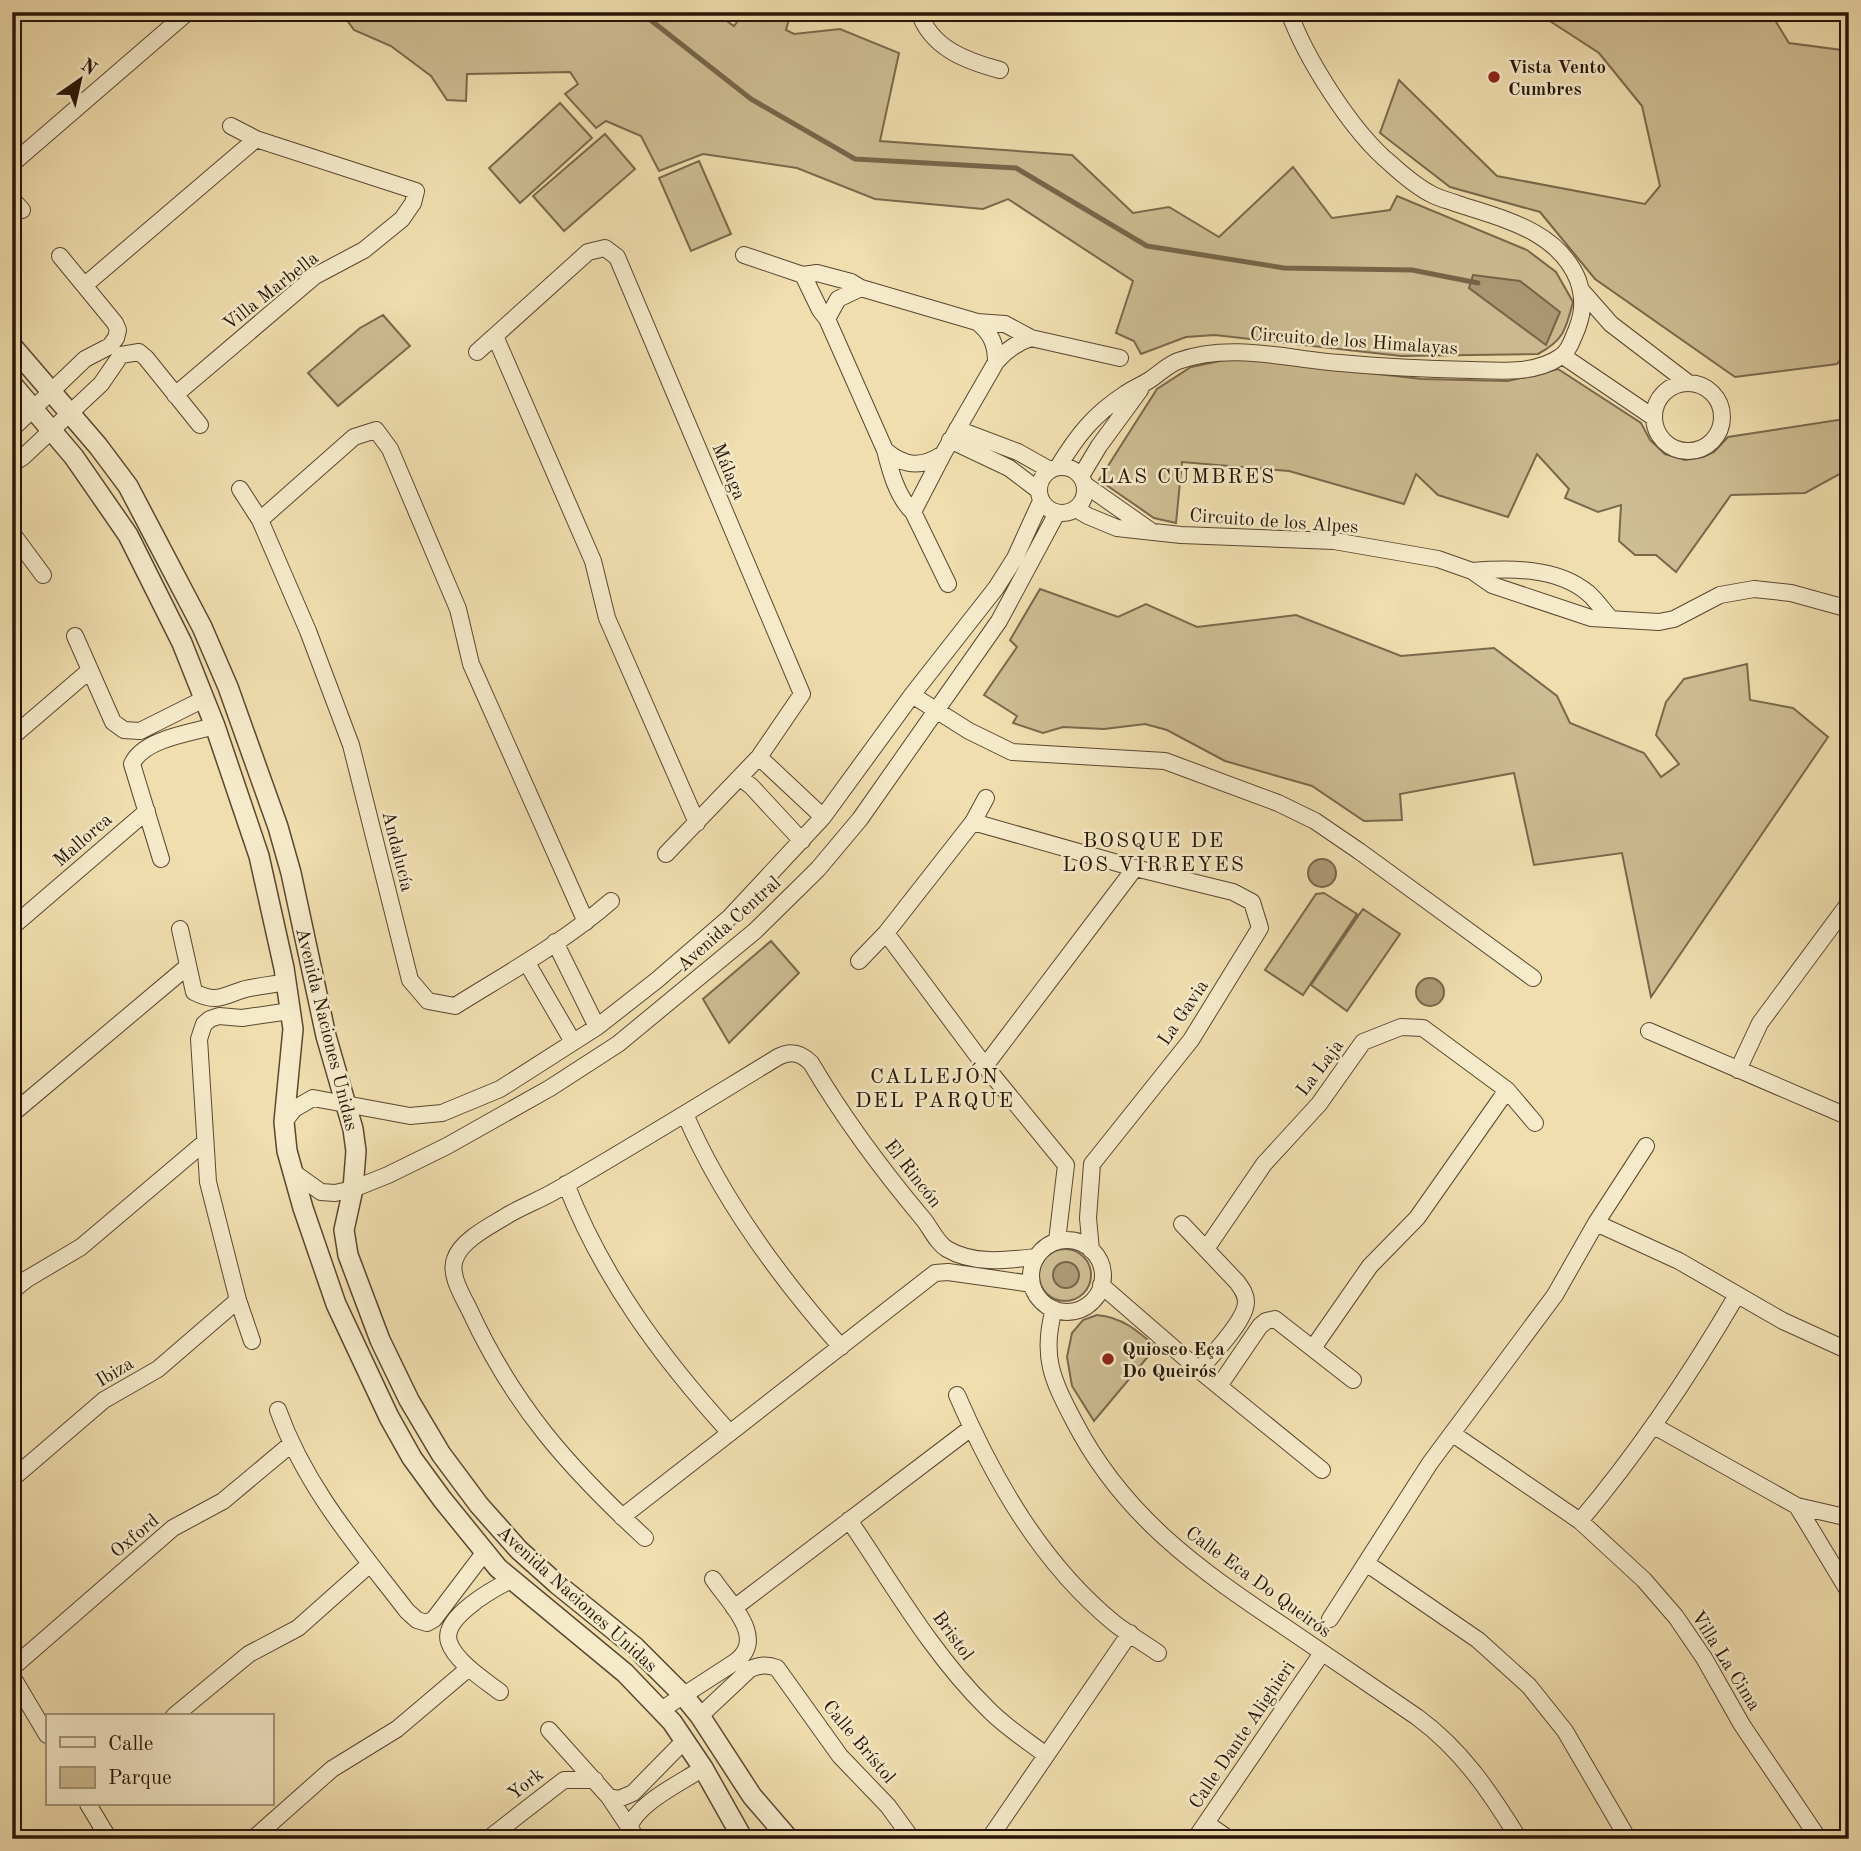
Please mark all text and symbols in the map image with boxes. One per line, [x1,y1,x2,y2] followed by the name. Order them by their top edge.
[46,46,116,116] north arrow
[77,56,100,80] text: N
[1508,59,1606,100] place label: Vista Vento Cumbres
[1486,69,1502,85] marker: Vista Vento Cumbres
[220,249,323,335] street label: Villa Marbella
[1249,326,1459,359] street label: Circuito de los Himalayas
[707,441,748,504] street label: Málaga
[1100,467,1276,488] district label: LAS CUMBRES
[1189,507,1359,538] street label: Circuito de los Alpes
[377,809,416,894] street label: Andalucía
[51,810,117,871] street label: Mallorca
[1062,831,1246,876] district label: BOSQUE DE LOS VIRREYES
[674,874,785,976] street label: Avenida Central
[291,926,360,1133] street label: Avenida Naciones Unidas
[1155,977,1213,1050] street label: La Gavia
[1294,1036,1349,1100] street label: La Laja
[855,1062,1015,1112] district label: CALLEJÓN DEL PARQUE
[880,1137,944,1212] street label: El Rincón
[1122,1341,1225,1382] place label: Quiosco Eça Do Queirós
[1100,1351,1116,1367] marker: Quiosco Eça Do Queirós
[93,1354,138,1392] street label: Ibiza
[108,1511,163,1562] street label: Oxford
[493,1523,660,1677] street label: Avenida Naciones Unidas
[1181,1524,1334,1642] street label: Calle Eca Do Queirós
[928,1608,976,1664] street label: Bristol
[1687,1608,1763,1715] street label: Villa La Cima
[1187,1658,1300,1813] street label: Calle Dante Alighieri
[818,1697,898,1788] street label: Calle Brístol
[46,1714,273,1806] legend
[108,1734,153,1755] text: Calle
[505,1765,548,1805] street label: York
[108,1768,172,1789] text: Parque

